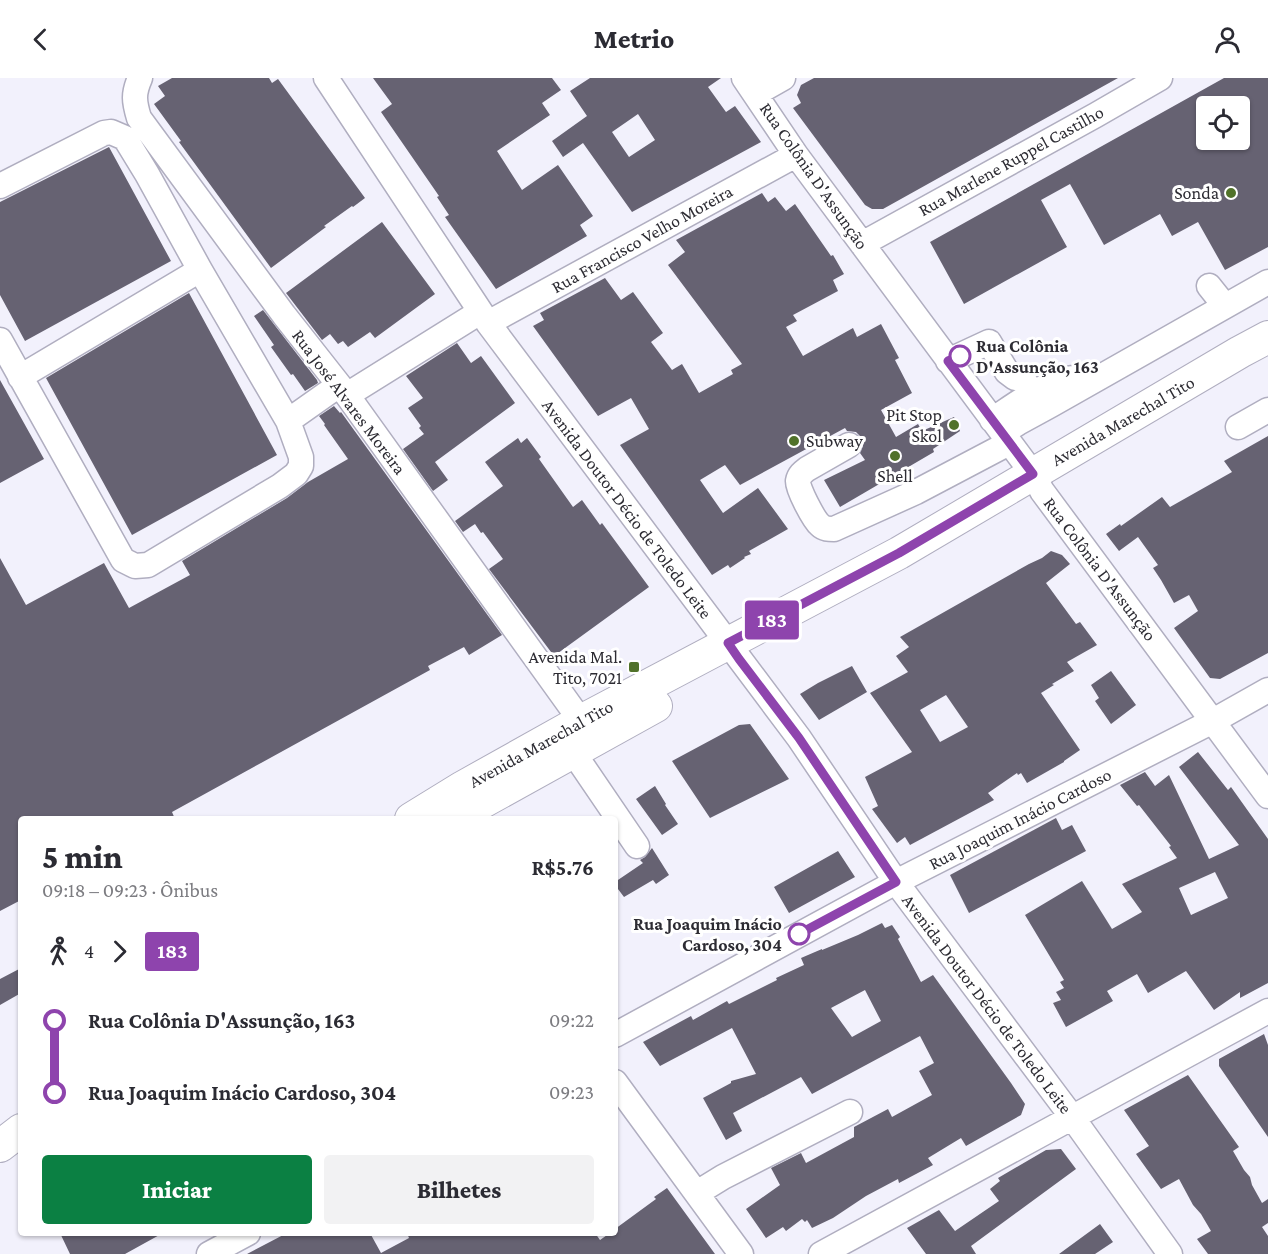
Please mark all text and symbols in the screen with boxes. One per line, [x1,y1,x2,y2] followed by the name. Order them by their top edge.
[24,23,57,56] icon: back
[1211,23,1244,56] icon: person
[594,24,674,54] text: Metrio
[1196,96,1250,150] map controls
[1196,96,1250,150] button: locate
[756,99,872,253] street label: Rua Colônia D'Assunção
[915,102,1107,220] street label: Rua Marlene Ruppel Castilho
[548,181,736,297] street label: Rua Francisco Velho Moreira
[1174,183,1219,203] place label: Sonda
[1224,186,1238,200] marker: Sonda
[288,326,410,478] street label: Rua José Alvares Moreira
[976,336,1099,377] place label: Rua Colônia D'Assunção, 163
[949,345,971,367] marker: Rua Colônia D'Assunção, 163
[1048,372,1198,470] street label: Avenida Marechal Tito
[538,395,716,623] street label: Avenida Doutor Décio de Toledo Leite
[886,405,942,446] place label: Pit Stop Skol
[947,418,961,432] marker: Pit Stop Skol
[806,431,864,451] place label: Subway
[787,434,801,448] marker: Subway
[888,449,902,463] marker: Shell
[877,466,913,486] place label: Shell
[1039,493,1161,645] street label: Rua Colônia D'Assunção
[738,600,806,640] line badge: 183
[757,608,787,632] text: 183
[528,647,622,688] place label: Avenida Mal. Tito, 7021
[627,660,641,674] marker: Avenida Mal. Tito, 7021
[466,696,616,792] street label: Avenida Marechal Tito
[925,764,1115,874] street label: Rua Joaquim Inácio Cardoso
[42,838,123,875] text: 5 min
[531,855,594,880] text: R$5.76
[42,879,218,901] text: 09:18 – 09:23 · Ônibus
[898,890,1076,1118] street label: Avenida Doutor Décio de Toledo Leite
[633,914,782,955] place label: Rua Joaquim Inácio Cardoso, 304
[788,923,810,945] marker: Rua Joaquim Inácio Cardoso, 304
[42,935,75,968] icon: walk
[103,935,136,968] icon: forward
[157,939,187,963] text: 183
[84,940,94,962] text: 4
[88,1008,355,1033] text: Rua Colônia D'Assunção, 163
[549,1009,594,1031] text: 09:22
[88,1080,396,1105] text: Rua Joaquim Inácio Cardoso, 304
[549,1081,594,1103] text: 09:23
[42,1155,312,1224] button: Iniciar
[324,1155,594,1224] button: Bilhetes

